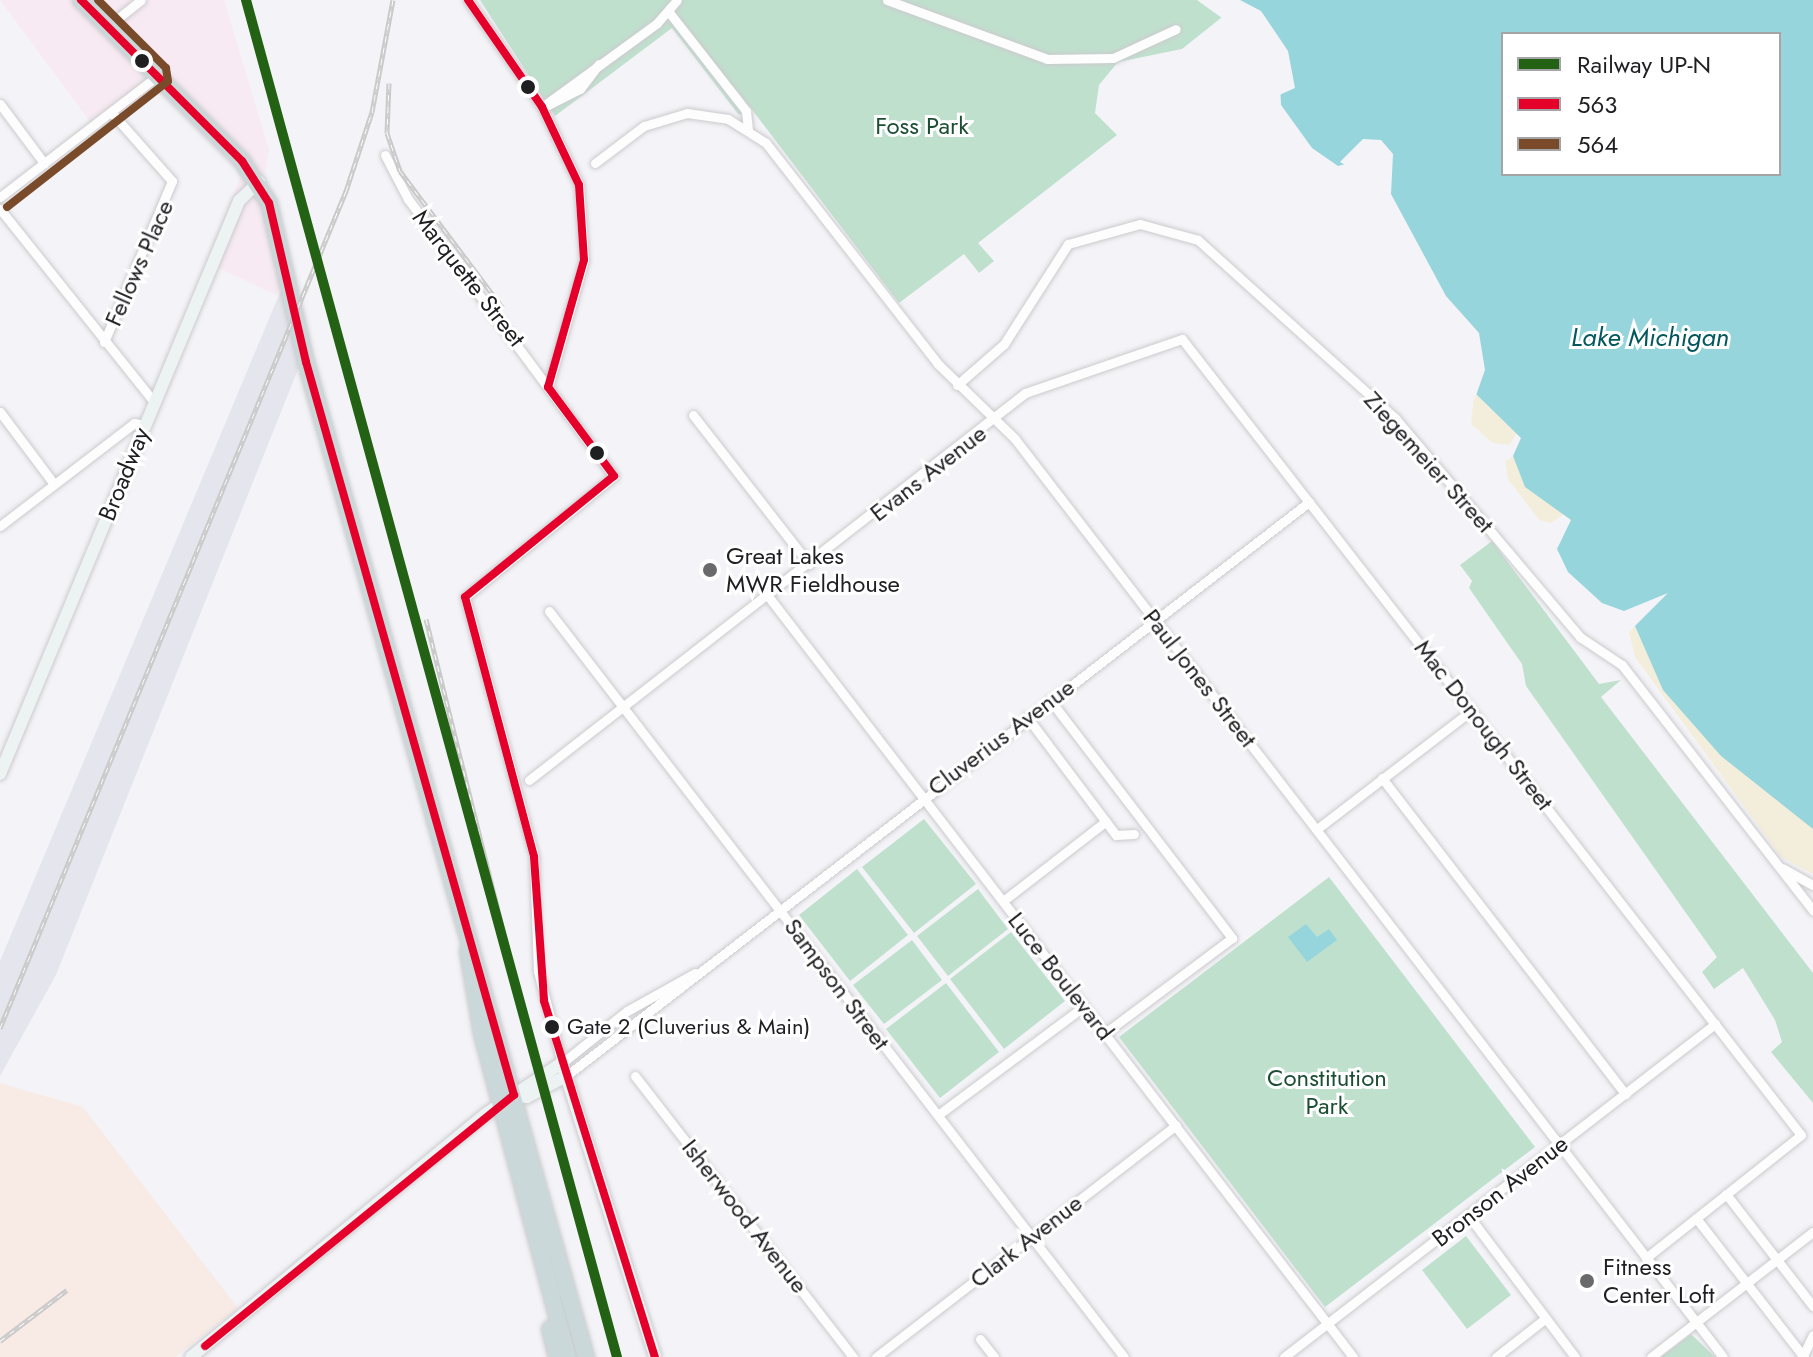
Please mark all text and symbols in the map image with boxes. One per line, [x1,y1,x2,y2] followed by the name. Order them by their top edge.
[1501,32,1781,176] legend
[1577,47,1711,82] text: Railway UP-N
[134,53,150,69] unlabelled marker
[520,79,536,95] unlabelled marker
[1577,87,1617,122] text: 563
[875,112,969,140] park label: Foss Park
[1577,127,1618,162] text: 564
[98,196,180,330] street label: Fellows Place
[407,204,531,352] street label: Marquette Street
[1571,322,1729,354] water label: Lake Michigan
[1358,385,1500,539] street label: Ziegemeier Street
[864,419,992,527] street label: Evans Avenue
[92,423,156,525] street label: Broadway
[589,445,605,461] unlabelled marker
[726,542,900,598] place label: Great Lakes MWR Fieldhouse
[701,561,719,579] marker: Great Lakes MWR Fieldhouse
[1137,603,1263,753] street label: Paul Jones Street
[1409,634,1559,816] street label: Mac Donough Street
[922,673,1080,801] street label: Cluverius Avenue
[1002,906,1120,1046] street label: Luce Boulevard
[778,913,896,1055] street label: Sampson Street
[567,1014,810,1040] place label: Gate 2 (Cluverius & Main)
[544,1019,560,1035] marker: Gate 2 (Cluverius & Main)
[1267,1064,1387,1120] park label: Constitution Park
[1426,1129,1574,1253] street label: Bronson Avenue
[676,1133,814,1299] street label: Isherwood Avenue
[964,1188,1088,1294] street label: Clark Avenue
[1603,1253,1714,1309] place label: Fitness Center Loft
[1578,1272,1596,1290] marker: Fitness Center Loft

